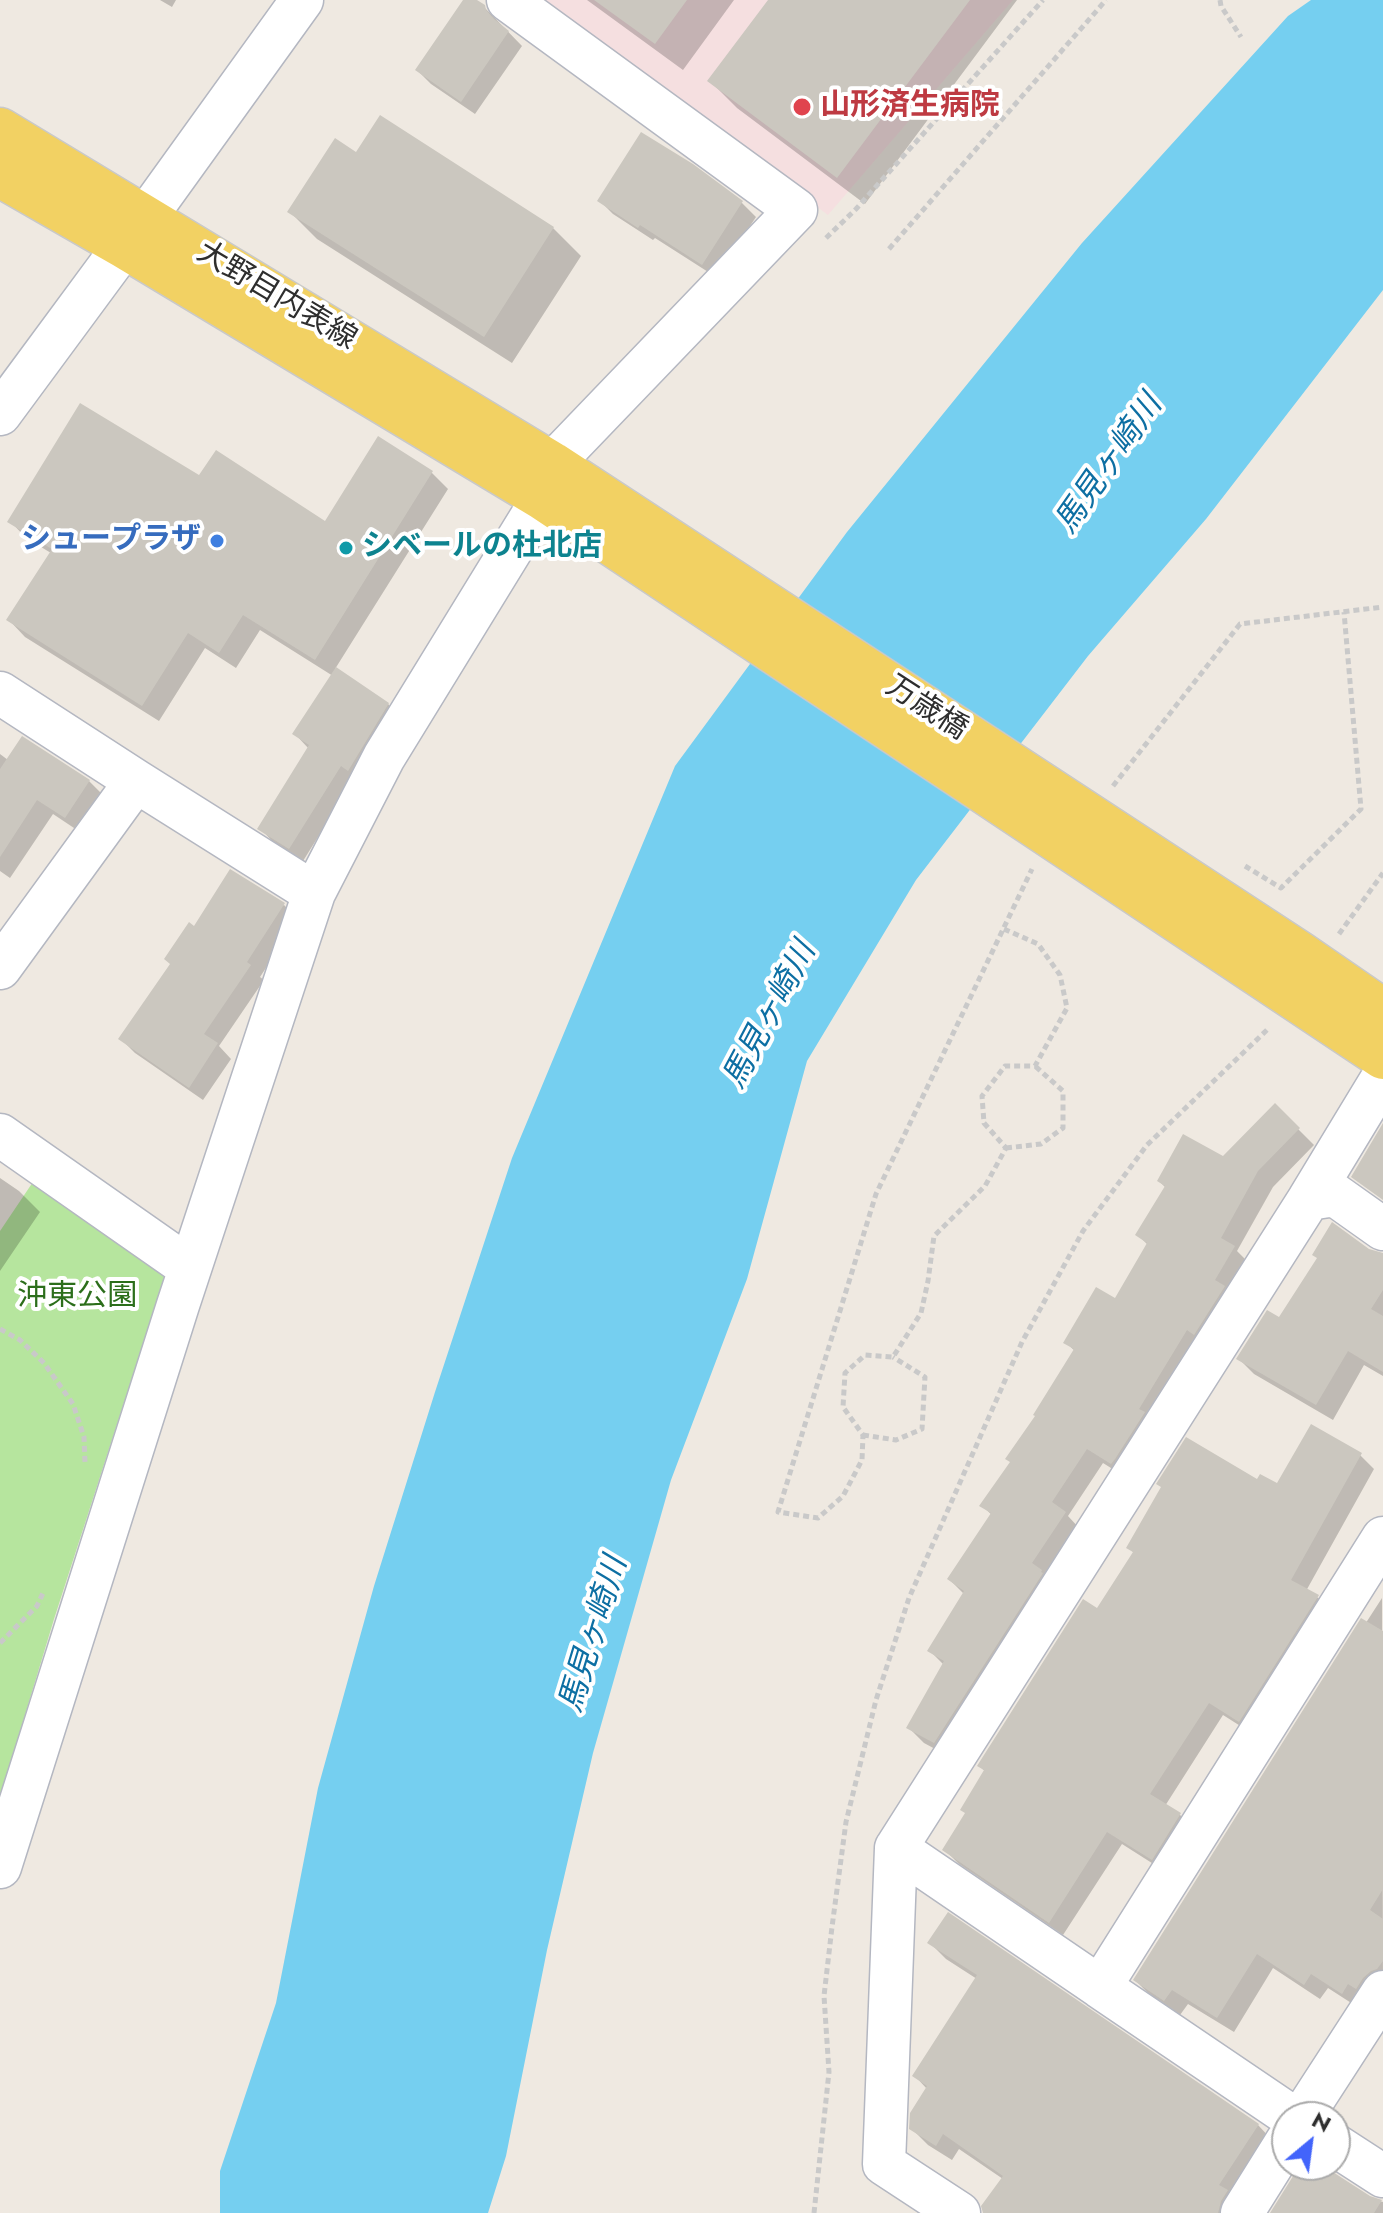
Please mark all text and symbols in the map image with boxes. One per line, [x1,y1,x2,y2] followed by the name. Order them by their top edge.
[820,89,1000,125] place label: 山形済生病院
[791,96,813,118] marker: 山形済生病院
[190,235,362,359] street label: 大野目内表線
[1048,388,1172,542] water label: 馬見ヶ崎川
[21,523,201,559] place label: シュープラザ
[362,530,602,566] place label: シベールの杜北店
[208,532,226,550] marker: シュープラザ
[337,539,355,557] marker: シベールの杜北店
[878,669,974,749] street label: 万歳橋
[716,936,826,1096] water label: 馬見ヶ崎川
[17,1280,137,1316] park label: 沖東公園
[553,1553,637,1717] water label: 馬見ヶ崎川
[1271,2101,1351,2181] north arrow
[1306,2104,1337,2140] text: N

